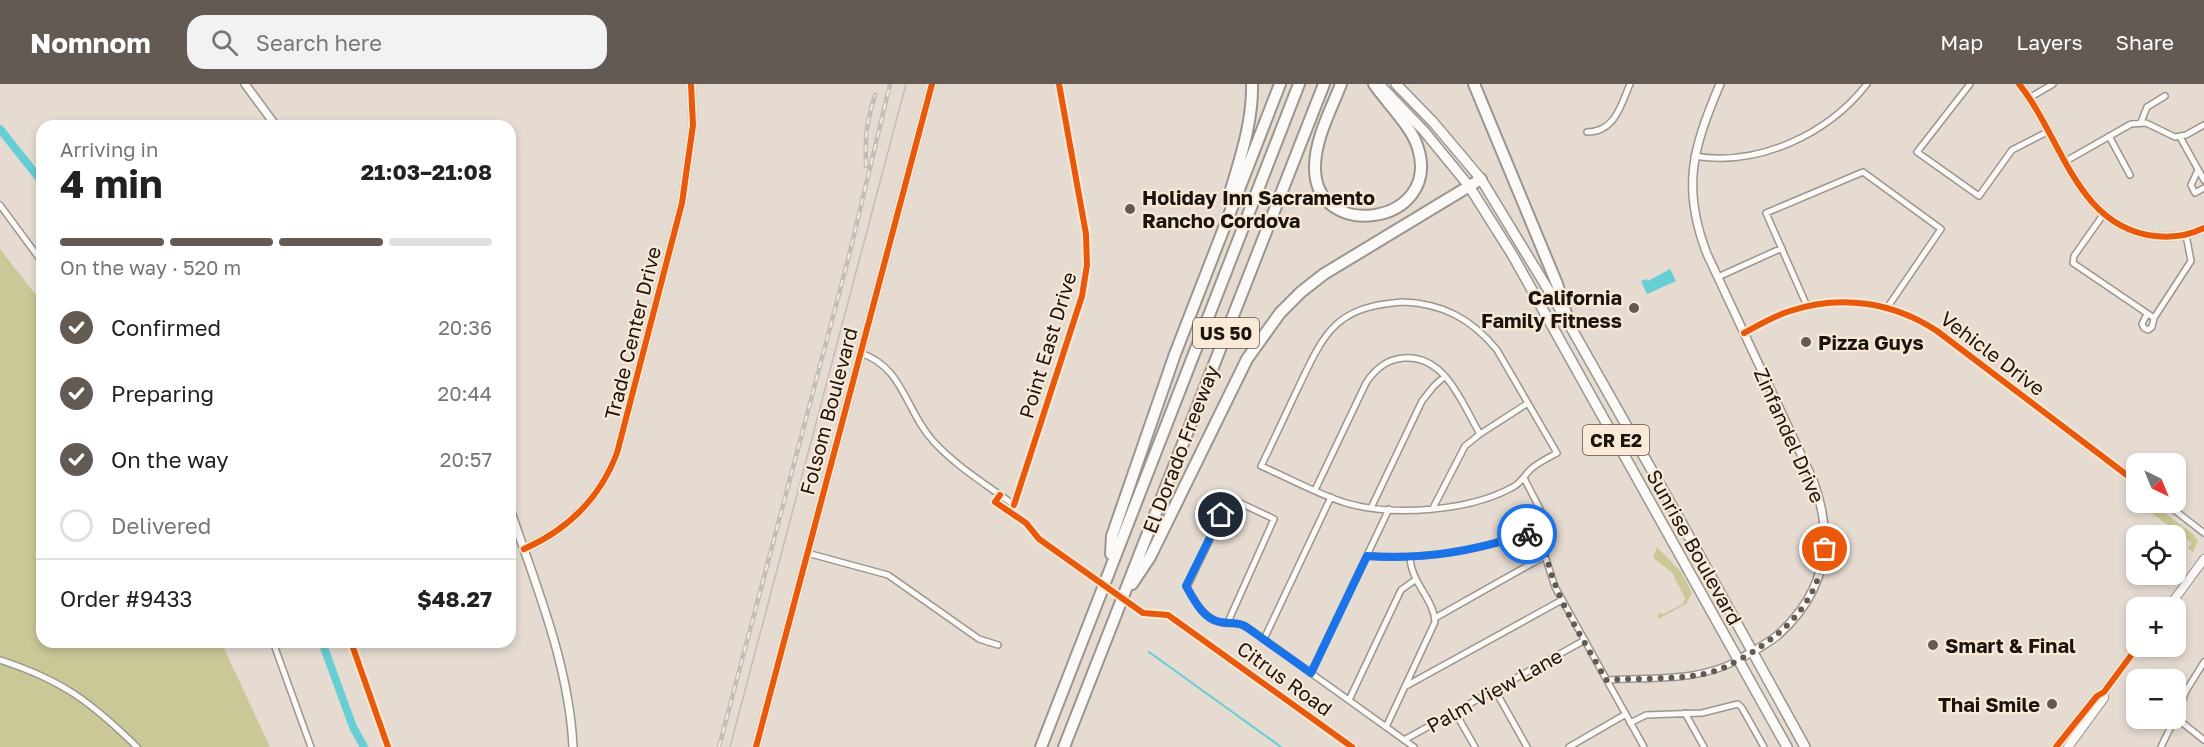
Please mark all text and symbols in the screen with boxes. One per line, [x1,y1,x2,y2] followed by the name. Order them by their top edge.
[187,15,607,69] search box
[30,26,151,59] text: Nomnom
[208,26,241,59] icon: search
[256,29,382,56] text: Search here
[1940,29,1983,55] text: Map
[2016,29,2083,55] text: Layers
[2116,29,2174,55] text: Share
[60,137,158,161] text: Arriving in
[361,158,492,185] text: 21:03–21:08
[60,160,163,207] text: 4 min
[1142,185,1375,232] place label: Holiday Inn Sacramento Rancho Cordova
[1123,202,1137,216] marker: Holiday Inn Sacramento Rancho Cordova
[599,244,665,422] street label: Trade Center Drive
[60,255,241,279] text: On the way · 520 m
[1013,269,1081,421] street label: Point East Drive
[1481,285,1622,332] place label: California Family Fitness
[1627,301,1641,315] marker: California Family Fitness
[1936,306,2050,400] street label: Vehicle Drive
[60,311,93,344] icon: check
[111,314,221,341] text: Confirmed
[438,315,492,339] text: 20:36
[1193,318,1259,348] road number: US 50
[794,325,862,497] street label: Folsom Boulevard
[1818,330,1924,354] place label: Pizza Guys
[1799,335,1813,349] marker: Pizza Guys
[1137,362,1223,536] street label: El Dorado Freeway
[1750,364,1830,506] street label: Zinfandel Drive
[60,377,93,410] icon: check
[111,380,214,407] text: Preparing
[438,381,492,405] text: 20:44
[1583,425,1649,455] road number: CR E2
[60,443,93,476] icon: check
[111,446,229,473] text: On the way
[440,447,492,471] text: 20:57
[2126,453,2186,513] north arrow
[2126,453,2186,729] map controls
[1642,465,1748,629] street label: Sunrise Boulevard
[1195,489,1246,540] pin
[1204,498,1237,531] icon: home
[1497,504,1557,564] courier
[111,512,211,539] text: Delivered
[1511,518,1544,551] icon: bike
[1799,523,1850,574] pin
[2126,525,2186,585] button: locate
[1808,532,1841,565] icon: bag
[60,585,192,612] text: Order #9433
[417,585,492,612] text: $48.27
[2126,597,2186,657] button: +
[1945,633,2076,657] place label: Smart & Final
[1233,636,1337,720] street label: Citrus Road
[1926,638,1940,652] marker: Smart & Final
[1422,643,1566,737] street label: Palm View Lane
[2126,669,2186,729] button: −
[1938,692,2040,716] place label: Thai Smile
[2045,697,2059,711] marker: Thai Smile

